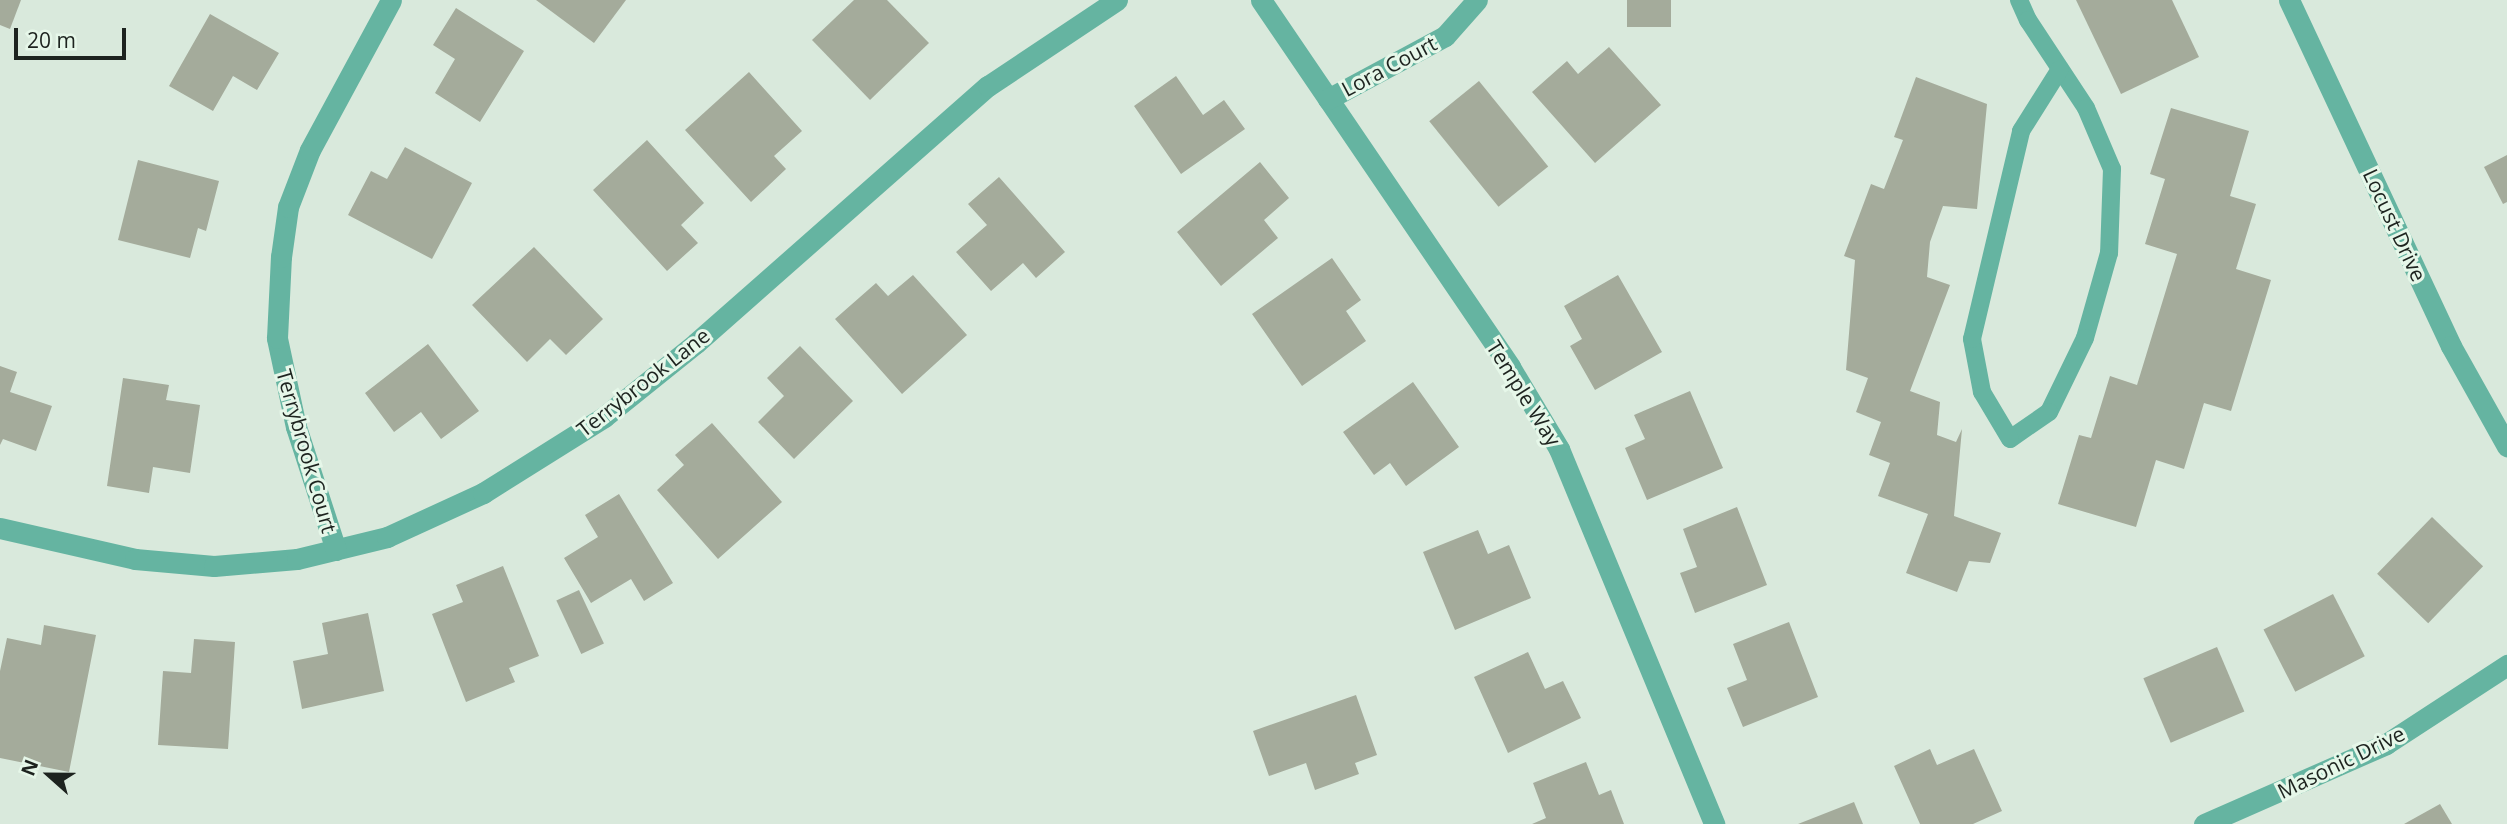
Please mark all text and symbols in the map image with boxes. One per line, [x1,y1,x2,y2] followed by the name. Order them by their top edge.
[18,14,130,58] scale bar
[27,26,76,54] text: 20 m
[1337,30,1441,102] street label: Lora Court
[2358,165,2432,285] street label: Locust Drive
[572,322,714,442] street label: Terrybrook Lane
[1482,336,1566,450] street label: Temple Way
[272,366,342,536] street label: Terrybrook Court
[2273,720,2409,804] street label: Masonic Drive
[14,740,84,810] north arrow
[14,756,44,779] text: N

